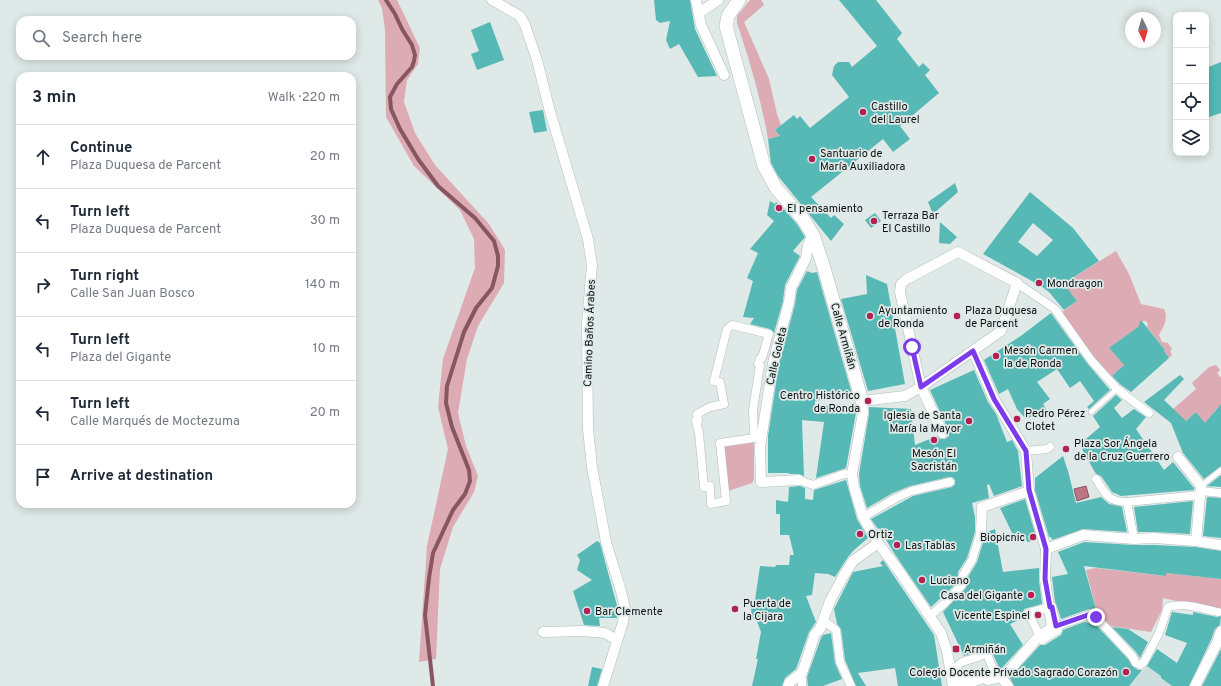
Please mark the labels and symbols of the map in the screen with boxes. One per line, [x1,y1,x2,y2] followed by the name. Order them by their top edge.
[1125,12,1161,48] north arrow
[871,100,920,127] place label: Castillo del Laurel
[858,107,868,117] marker: Castillo del Laurel
[820,147,906,174] place label: Santuario de María Auxiliadora
[807,154,817,164] marker: Santuario de María Auxiliadora
[787,202,863,216] place label: El pensamiento
[774,203,784,213] marker: El pensamiento
[882,209,940,236] place label: Terraza Bar El Castillo
[869,216,879,226] marker: Terraza Bar El Castillo
[1047,277,1103,291] place label: Mondragon
[1034,278,1044,288] marker: Mondragon
[580,279,599,387] street label: Camino Baños Árabes
[827,301,859,371] street label: Calle Armiñán
[878,304,947,331] place label: Ayuntamiento de Ronda
[965,304,1037,331] place label: Plaza Duquesa de Parcent
[865,311,875,321] marker: Ayuntamiento de Ronda
[952,311,962,321] marker: Plaza Duquesa de Parcent
[763,326,791,387] street label: Calle Goleta
[903,338,921,356] route start
[1004,344,1078,371] place label: Mesón Carmen la de Ronda
[991,351,1001,361] marker: Mesón Carmen la de Ronda
[780,389,860,416] place label: Centro Histórico de Ronda
[863,396,873,406] marker: Centro Histórico de Ronda
[1025,407,1085,434] place label: Pedro Pérez Clotet
[884,409,962,436] place label: Iglesia de Santa María la Mayor
[1012,414,1022,424] marker: Pedro Pérez Clotet
[964,416,974,426] marker: Iglesia de Santa María la Mayor
[929,435,939,445] marker: Mesón El Sacristán
[1074,436,1170,464] place label: Plaza Sor Ángela de la Cruz Guerrero
[1061,444,1071,454] marker: Plaza Sor Ángela de la Cruz Guerrero
[911,447,957,474] place label: Mesón El Sacristán
[868,528,893,542] place label: Ortiz
[855,529,865,539] marker: Ortiz
[980,531,1025,545] place label: Biopicnic
[1028,532,1038,542] marker: Biopicnic
[905,539,956,553] place label: Las Tablas
[892,540,902,550] marker: Las Tablas
[930,574,969,588] place label: Luciano
[917,575,927,585] marker: Luciano
[941,589,1023,603] place label: Casa del Gigante
[1026,590,1036,600] marker: Casa del Gigante
[743,597,791,624] place label: Puerta de la Cijara
[730,604,740,614] marker: Puerta de la Cijara
[595,605,663,619] place label: Bar Clemente
[582,606,592,616] marker: Bar Clemente
[1087,608,1105,626] route end
[954,609,1030,623] place label: Vicente Espinel
[1033,610,1043,620] marker: Vicente Espinel
[964,643,1006,657] place label: Armiñán
[951,644,961,654] marker: Armiñán
[909,666,1118,680] place label: Colegio Docente Privado Sagrado Corazón
[1121,667,1131,677] marker: Colegio Docente Privado Sagrado Corazón

